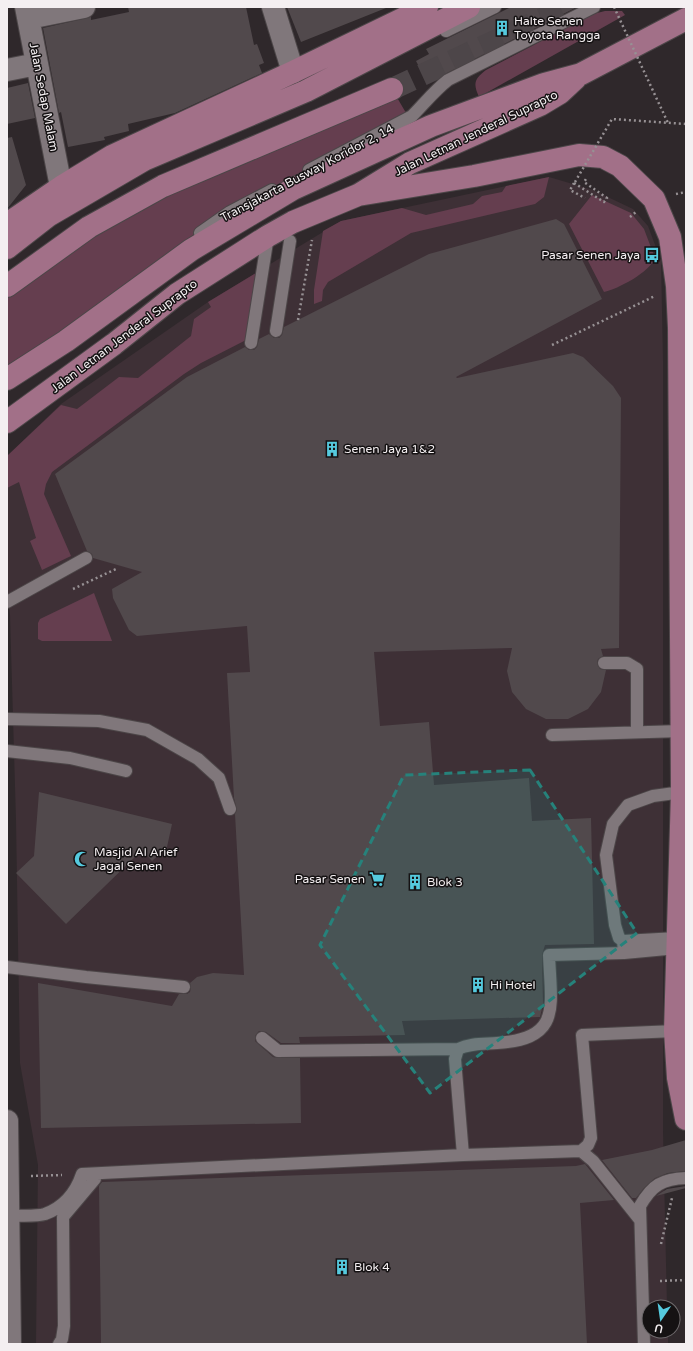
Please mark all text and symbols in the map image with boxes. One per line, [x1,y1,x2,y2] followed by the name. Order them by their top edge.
[514,14,600,42] place label: Halte Senen Toyota Rangga
[493,19,511,37] building icon: Halte Senen Toyota Rangga
[27,41,61,153] street label: Jalan Sedap Malam
[392,87,560,179] street label: Jalan Letnan Jenderal Suprapto
[218,121,396,225] street label: Transjakarta Busway Koridor 2, 14
[643,246,661,264] bus stop icon: Pasar Senen Jaya
[541,248,640,262] place label: Pasar Senen Jaya
[48,276,200,396] street label: Jalan Letnan Jenderal Suprapto
[323,440,341,458] building icon: Senen Jaya 1&2
[344,442,435,456] place label: Senen Jaya 1&2
[94,845,178,873] place label: Masjid Al Arief Jagal Senen
[73,850,91,868] mosque icon: Masjid Al Arief Jagal Senen
[368,870,386,888] supermarket icon: Pasar Senen
[295,872,365,886] place label: Pasar Senen
[406,873,424,891] building icon: Blok 3
[427,875,463,889] place label: Blok 3
[469,976,487,994] building icon: Hi Hotel
[490,978,535,992] place label: Hi Hotel
[333,1258,351,1276] building icon: Blok 4
[354,1260,390,1274] place label: Blok 4
[641,1299,681,1339] north arrow
[653,1321,664,1336] text: U

